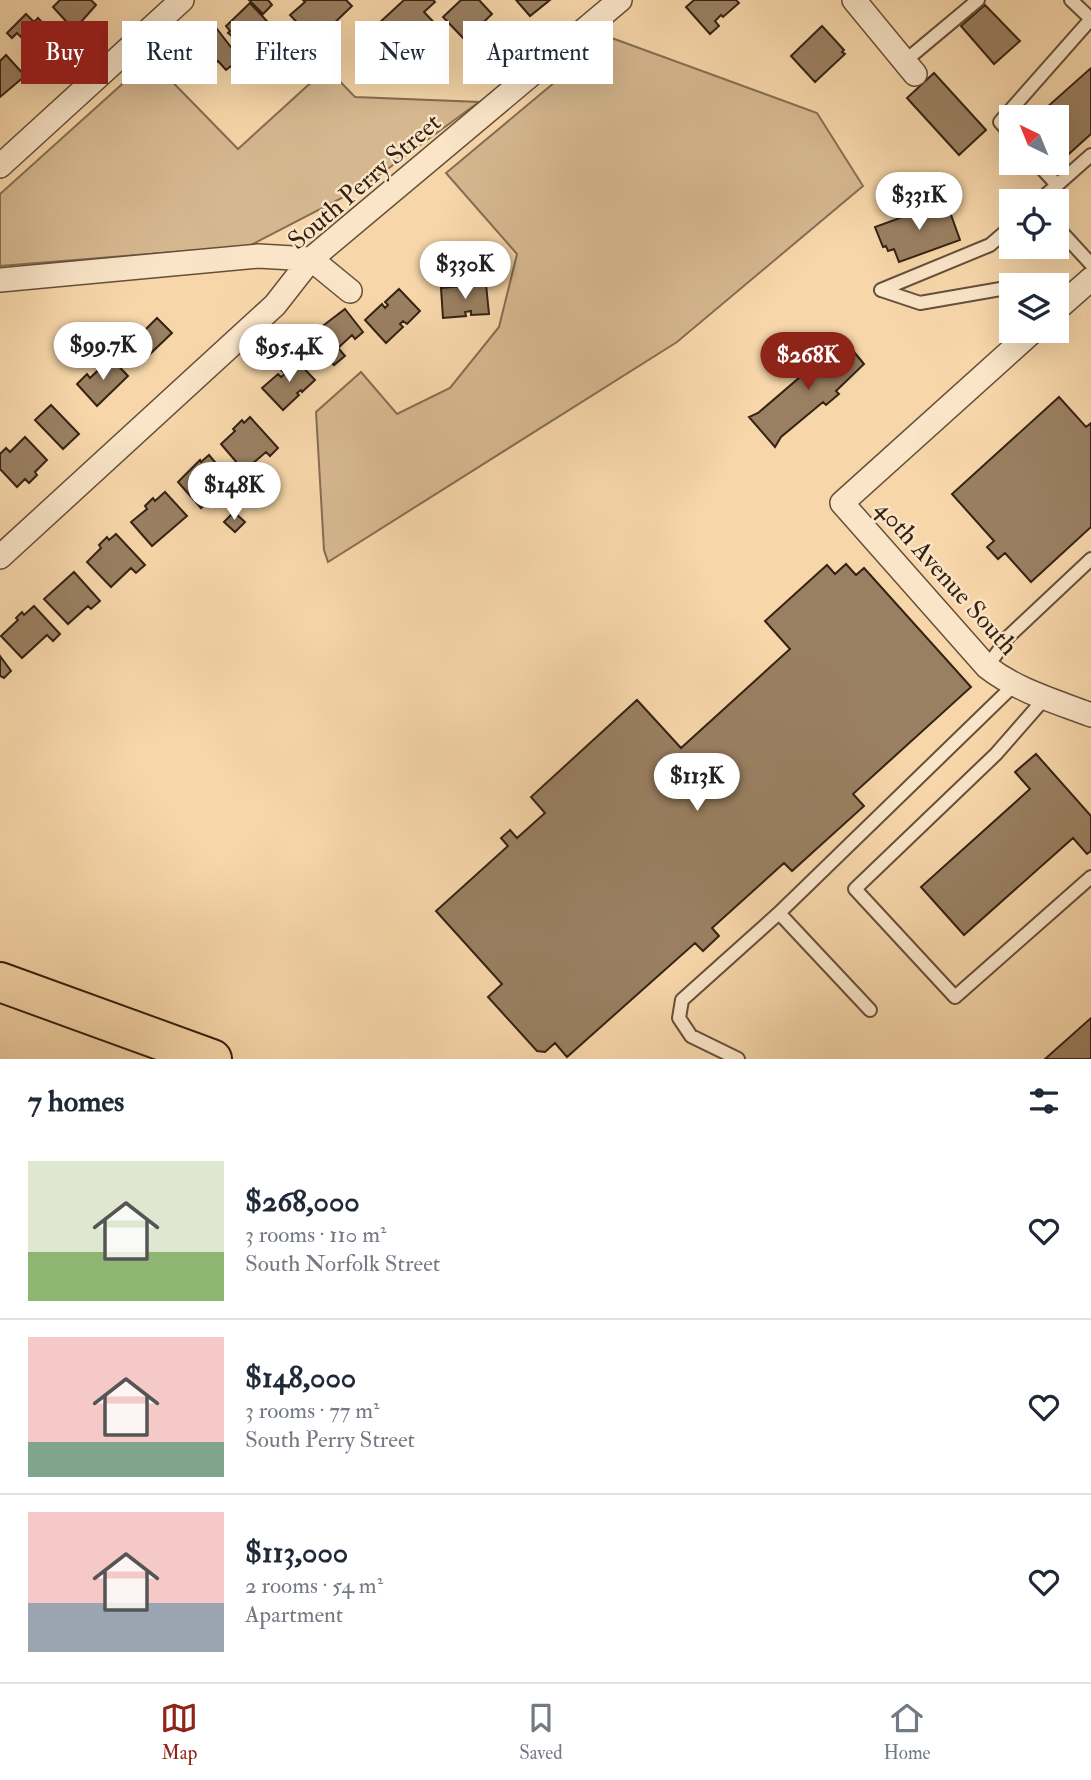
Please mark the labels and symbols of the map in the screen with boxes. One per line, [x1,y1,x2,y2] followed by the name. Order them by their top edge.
[999,105,1069,175] north arrow
[282,107,448,257] street label: South Perry Street
[870,173,968,232] pin: $331K
[416,242,514,301] pin: $330K
[46,322,160,382] pin: $99.7K
[232,324,346,384] pin: $95.4K
[759,332,857,392] pin: $268K
[185,462,283,522] pin: $148K
[868,493,1025,662] street label: 40th Avenue South
[648,754,746,813] pin: $113K

